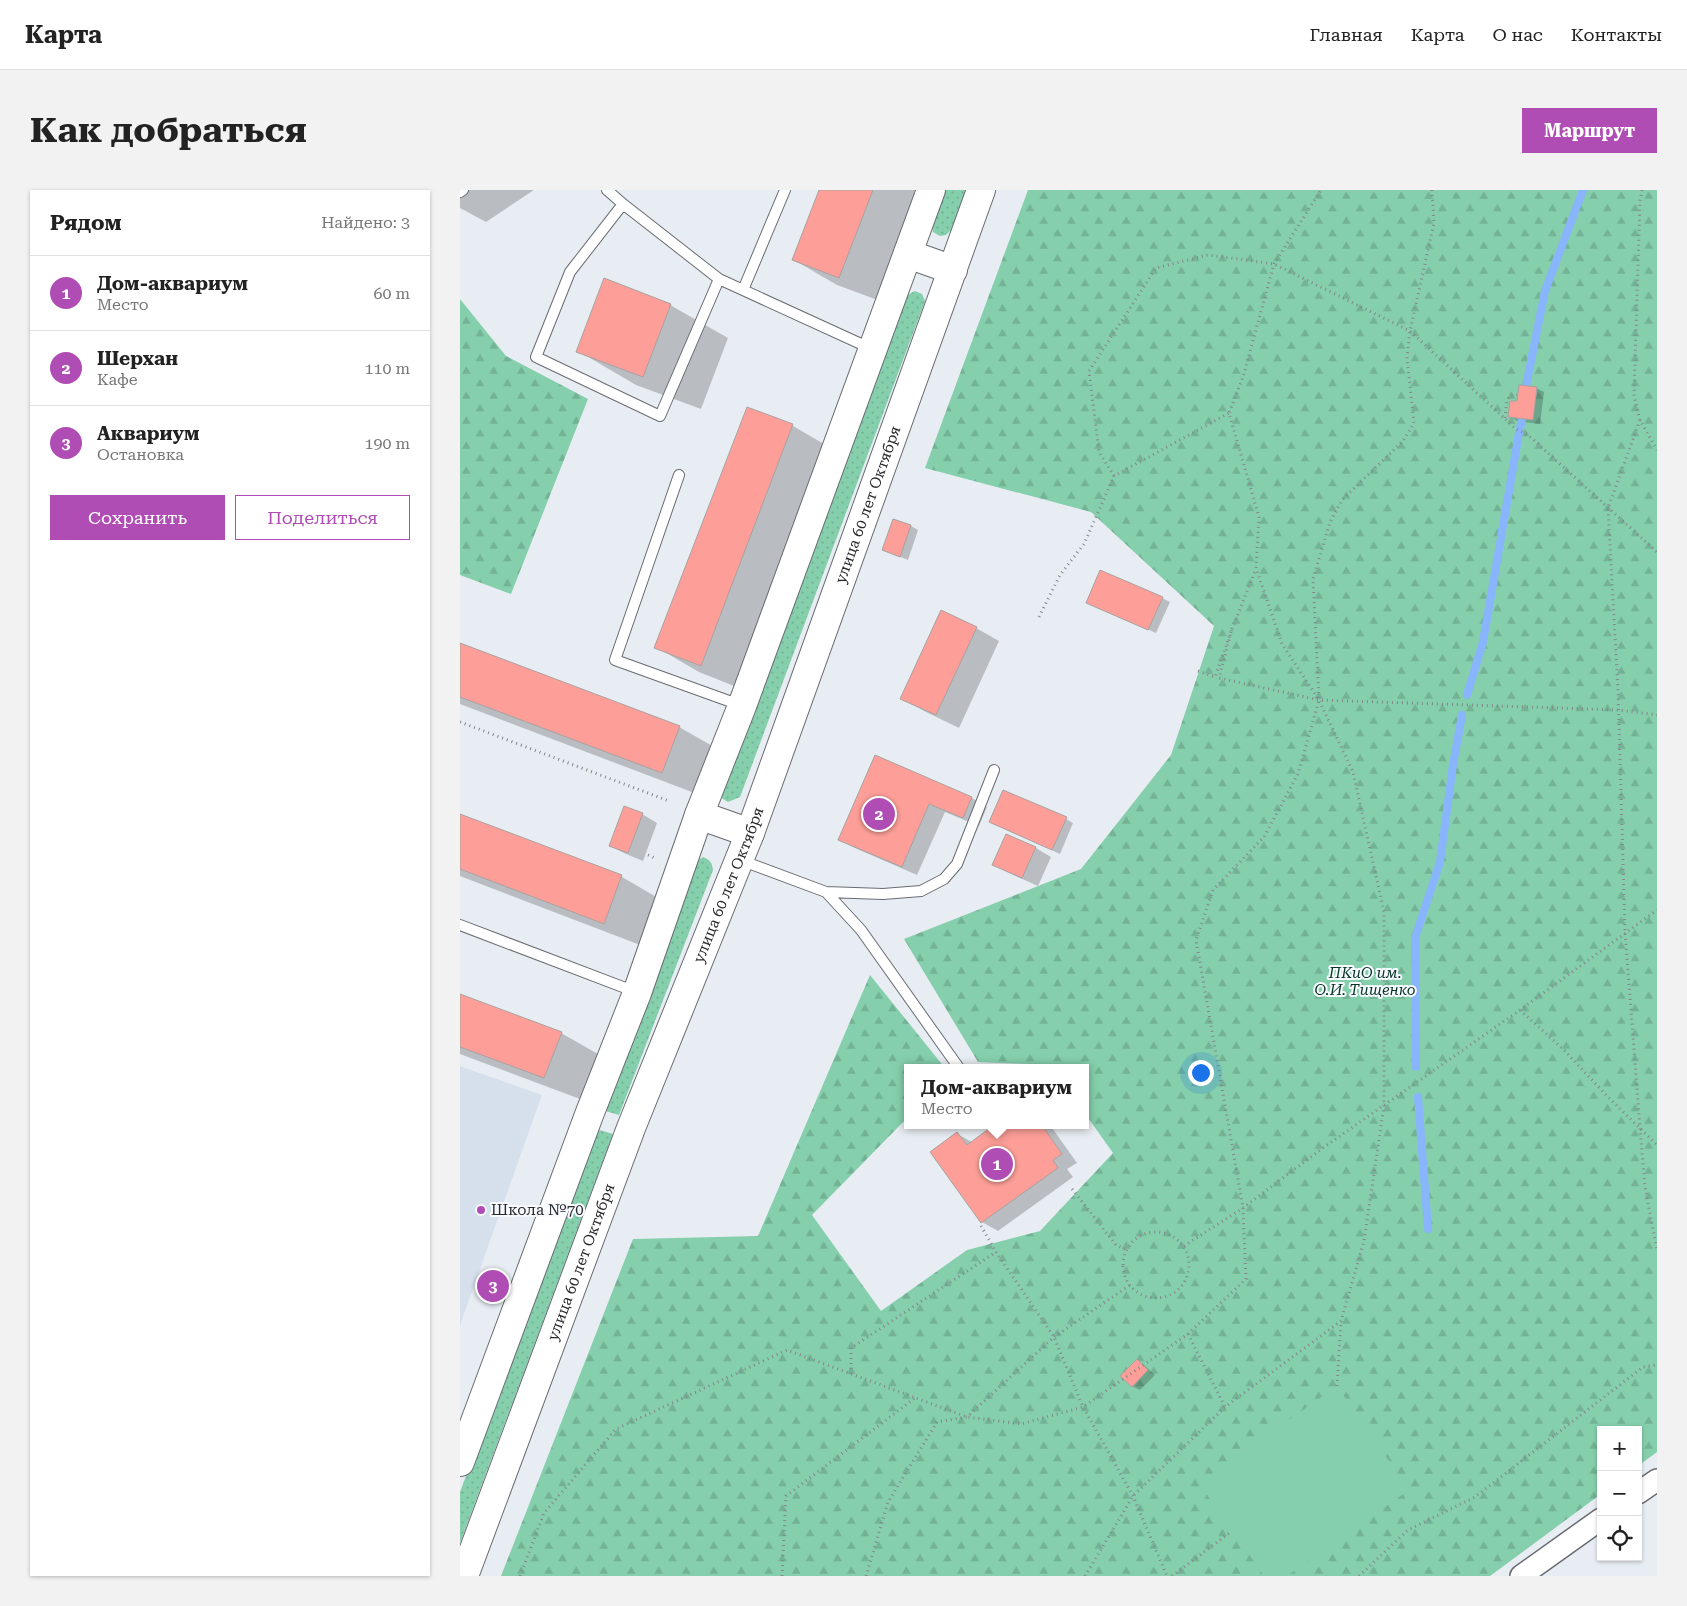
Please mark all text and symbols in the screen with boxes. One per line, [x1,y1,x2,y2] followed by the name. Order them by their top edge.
[25,21,102,49] text: Карта
[1310,24,1383,45] text: Главная
[1411,24,1465,45] text: Карта
[1493,24,1543,45] text: О нас
[1571,24,1662,45] text: Контакты
[1522,108,1657,153] button: Маршрут
[30,110,307,151] text: Как добраться
[50,211,122,235] text: Рядом
[321,213,410,232] text: Найдено: 3
[97,272,248,295] text: Дом-аквариум
[62,284,70,303] text: 1
[373,284,410,303] text: 60 m
[97,295,149,314] text: Место
[97,347,178,370] text: Шерхан
[62,359,70,378] text: 2
[364,359,410,378] text: 110 m
[97,370,138,389] text: Кафе
[97,422,199,445] text: Аквариум
[831,424,904,586] street label: улица 60 лет Октября
[62,434,70,453] text: 3
[364,434,410,453] text: 190 m
[97,445,184,464] text: Остановка
[50,495,225,540] button: Сохранить
[235,495,410,540] button: Поделиться
[863,795,895,833] pin: 2
[690,805,768,966] street label: улица 60 лет Октября
[1314,964,1416,999] park label: ПКиО им. О.И. Тищенко
[1188,1060,1214,1086] your location
[904,1064,1089,1129] popup
[921,1076,1072,1099] text: Дом-аквариум
[921,1099,973,1118] text: Место
[981,1145,1013,1183] pin: 1
[544,1181,618,1343] street label: улица 60 лет Октября
[491,1201,584,1219] place label: Школа №70
[475,1204,487,1216] marker: Школа №70
[477,1267,509,1305] pin: 3
[1597,1426,1642,1561] map controls
[1597,1426,1642,1471] button: +
[1597,1471,1642,1516] button: −
[1597,1516,1642,1561] button: locate

